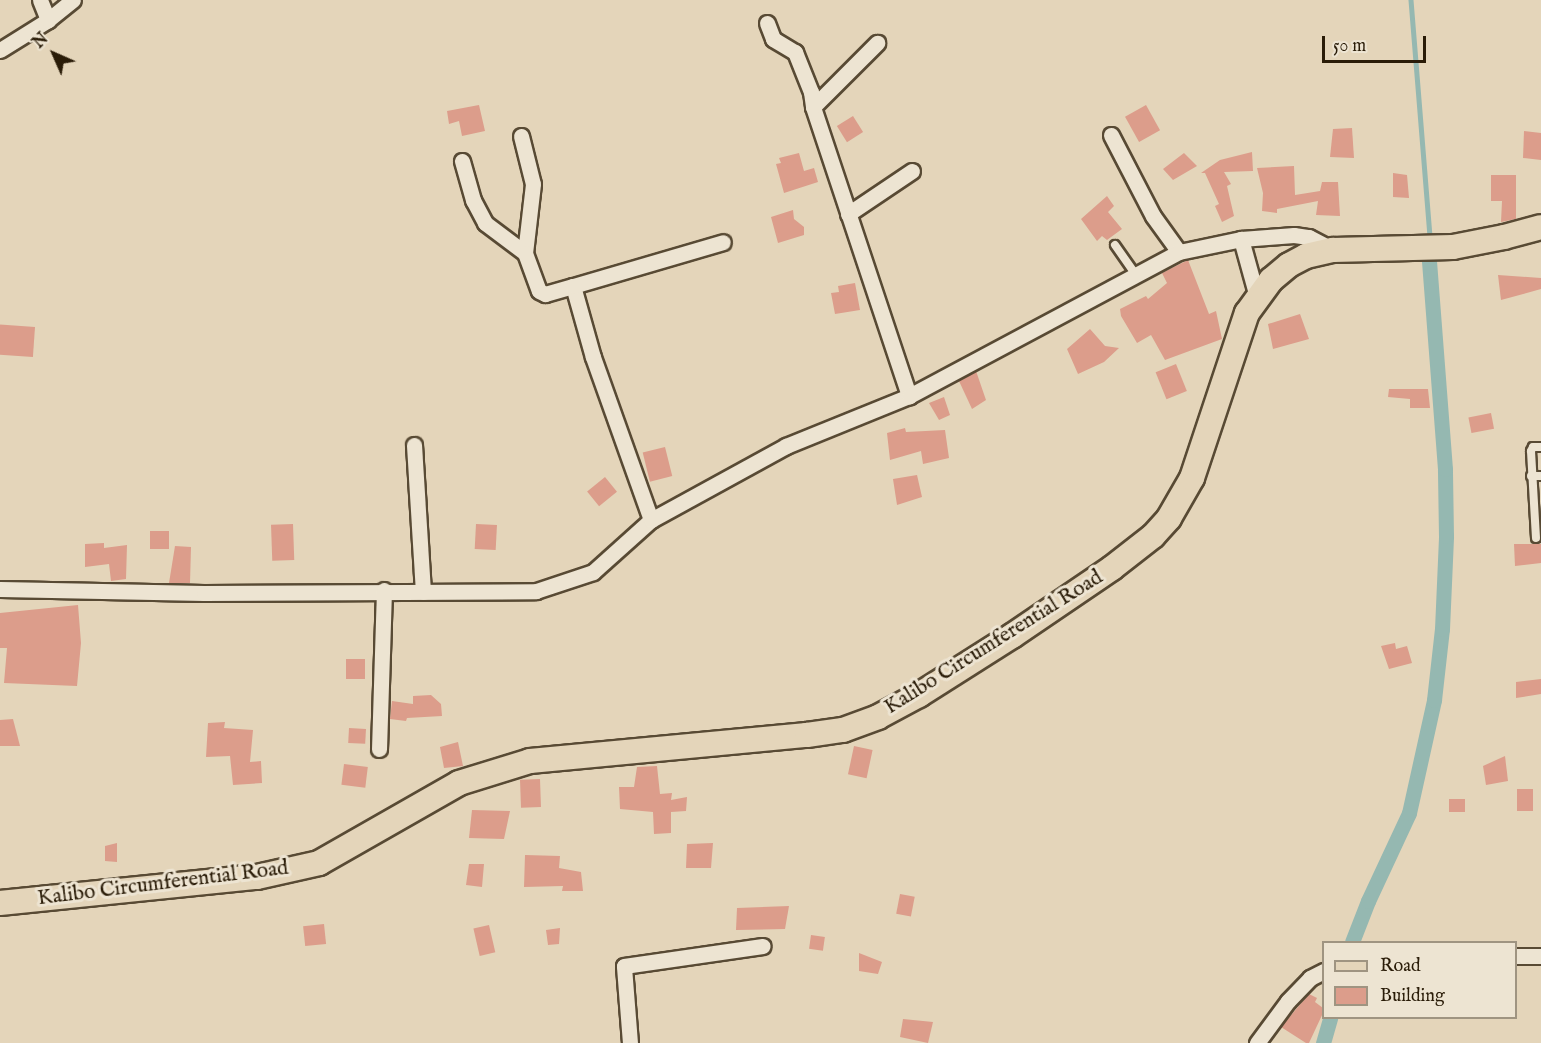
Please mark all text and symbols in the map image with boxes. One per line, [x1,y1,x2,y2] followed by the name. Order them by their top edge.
[24,24,84,84] north arrow
[1325,24,1428,62] scale bar
[29,29,53,53] text: N
[1333,35,1366,58] text: 50 m
[880,565,1108,721] street label: Kalibo Circumferential Road
[36,856,290,912] street label: Kalibo Circumferential Road
[1322,941,1517,1019] legend
[1380,955,1421,978] text: Road
[1380,985,1445,1008] text: Building

